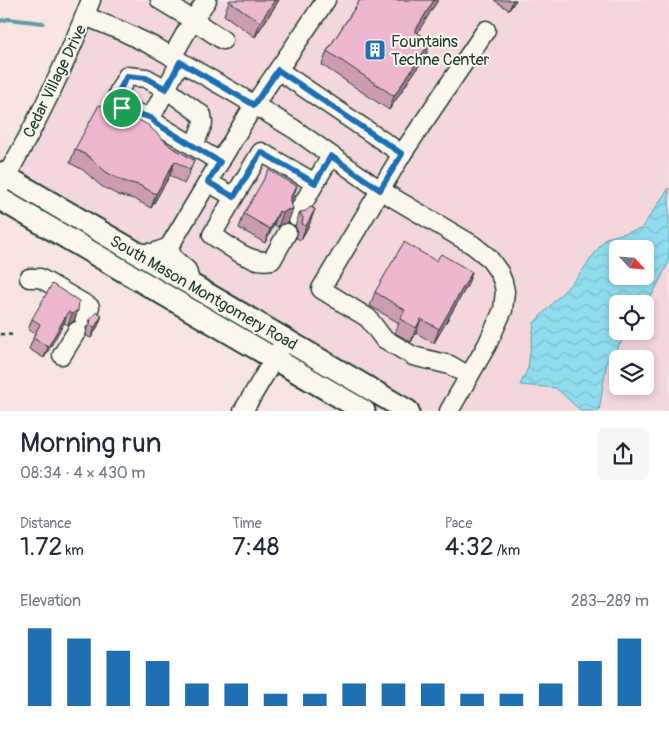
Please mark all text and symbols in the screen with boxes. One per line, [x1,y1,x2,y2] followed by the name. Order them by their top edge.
[19,22,91,141] street label: Cedar Village Drive
[391,32,490,70] place label: Fountains Techne Center
[363,38,387,62] building icon: Fountains Techne Center
[101,87,143,129] pin
[108,94,136,122] icon: arrive
[106,231,301,355] street label: South Mason Montgomery Road
[609,240,654,285] north arrow
[609,240,654,395] map controls
[609,295,654,340] button: locate
[609,350,654,395] button: layers
[20,426,162,461] text: Morning run
[597,428,649,480] button: share
[20,463,145,483] text: 08:34 · 4 × 430 m
[20,515,71,532] text: Distance
[232,515,262,532] text: Time
[445,515,472,532] text: Pace
[20,532,62,563] text: 1.72
[232,532,279,563] text: 7:48
[445,532,494,563] text: 4:32
[62,542,84,559] text: km
[494,542,520,559] text: /km
[20,591,81,611] text: Elevation
[571,591,649,611] text: 283–289 m

